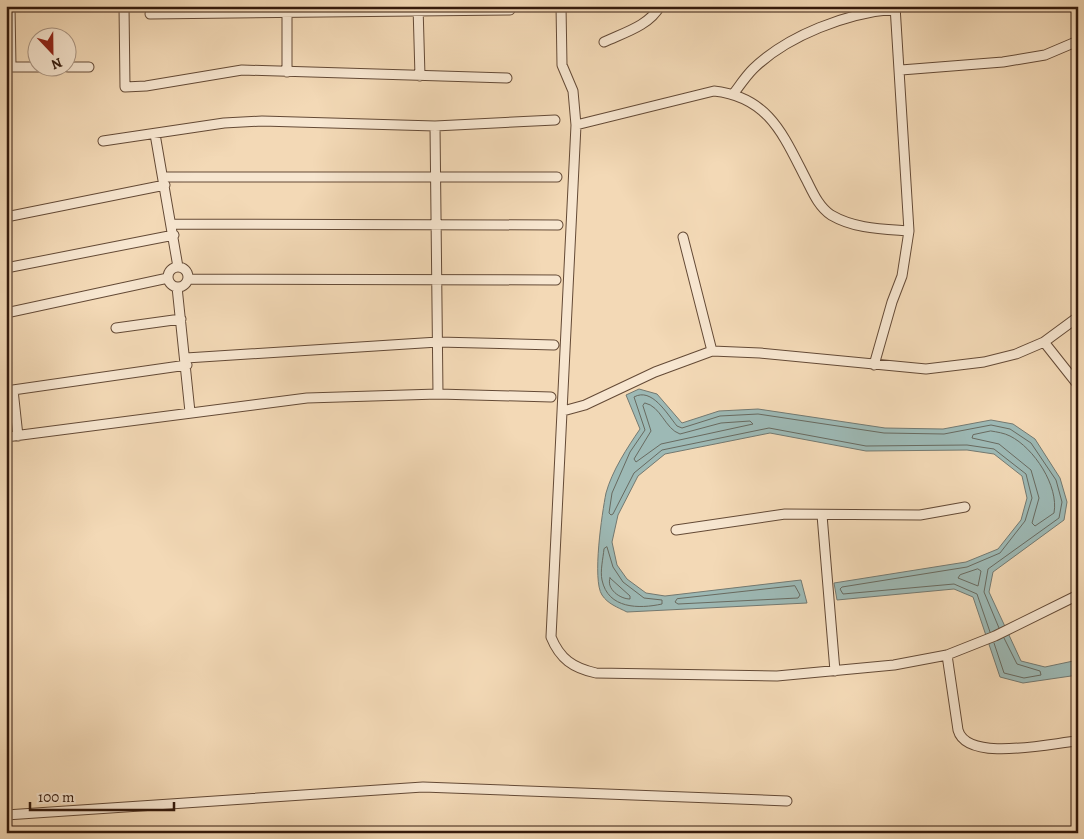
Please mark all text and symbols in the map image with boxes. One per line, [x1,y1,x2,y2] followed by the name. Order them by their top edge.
[28,28,78,78] north arrow
[48,53,65,74] text: N
[30,779,174,811] scale bar
[38,787,75,807] text: 100 m

